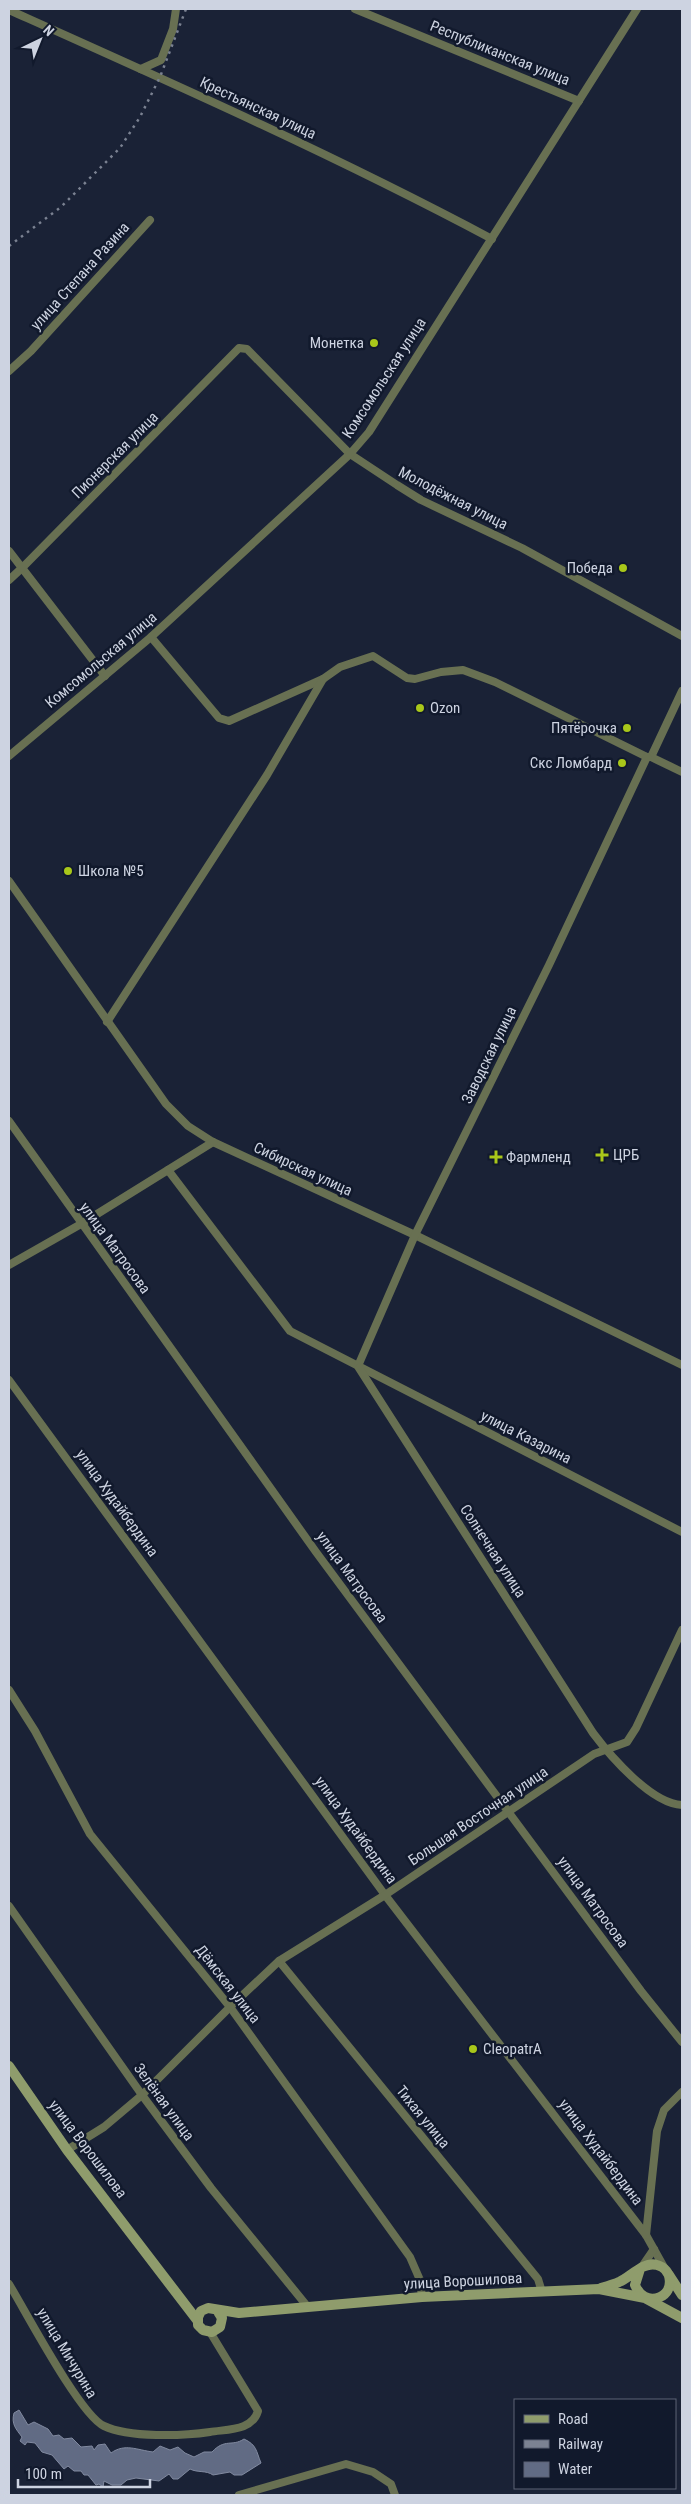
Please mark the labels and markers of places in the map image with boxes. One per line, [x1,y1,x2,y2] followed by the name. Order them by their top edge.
[310,334,364,352] place label: Монетка
[368,337,380,349] marker: Монетка
[567,559,613,577] place label: Победа
[617,562,629,574] marker: Победа
[430,699,460,717] place label: Ozon
[414,702,426,714] marker: Ozon
[551,719,617,737] place label: Пятёрочка
[621,722,633,734] marker: Пятёрочка
[530,754,612,772] place label: Скс Ломбард
[616,757,628,769] marker: Скс Ломбард
[78,862,144,880] place label: Школа №5
[62,865,74,877] marker: Школа №5
[613,1146,639,1164] place label: ЦРБ
[506,1148,571,1166] place label: Фармленд
[595,1148,609,1162] marker: ЦРБ
[490,1151,502,1163] marker: Фармленд
[483,2040,542,2058] place label: CleopatrA
[467,2043,479,2055] marker: CleopatrA

